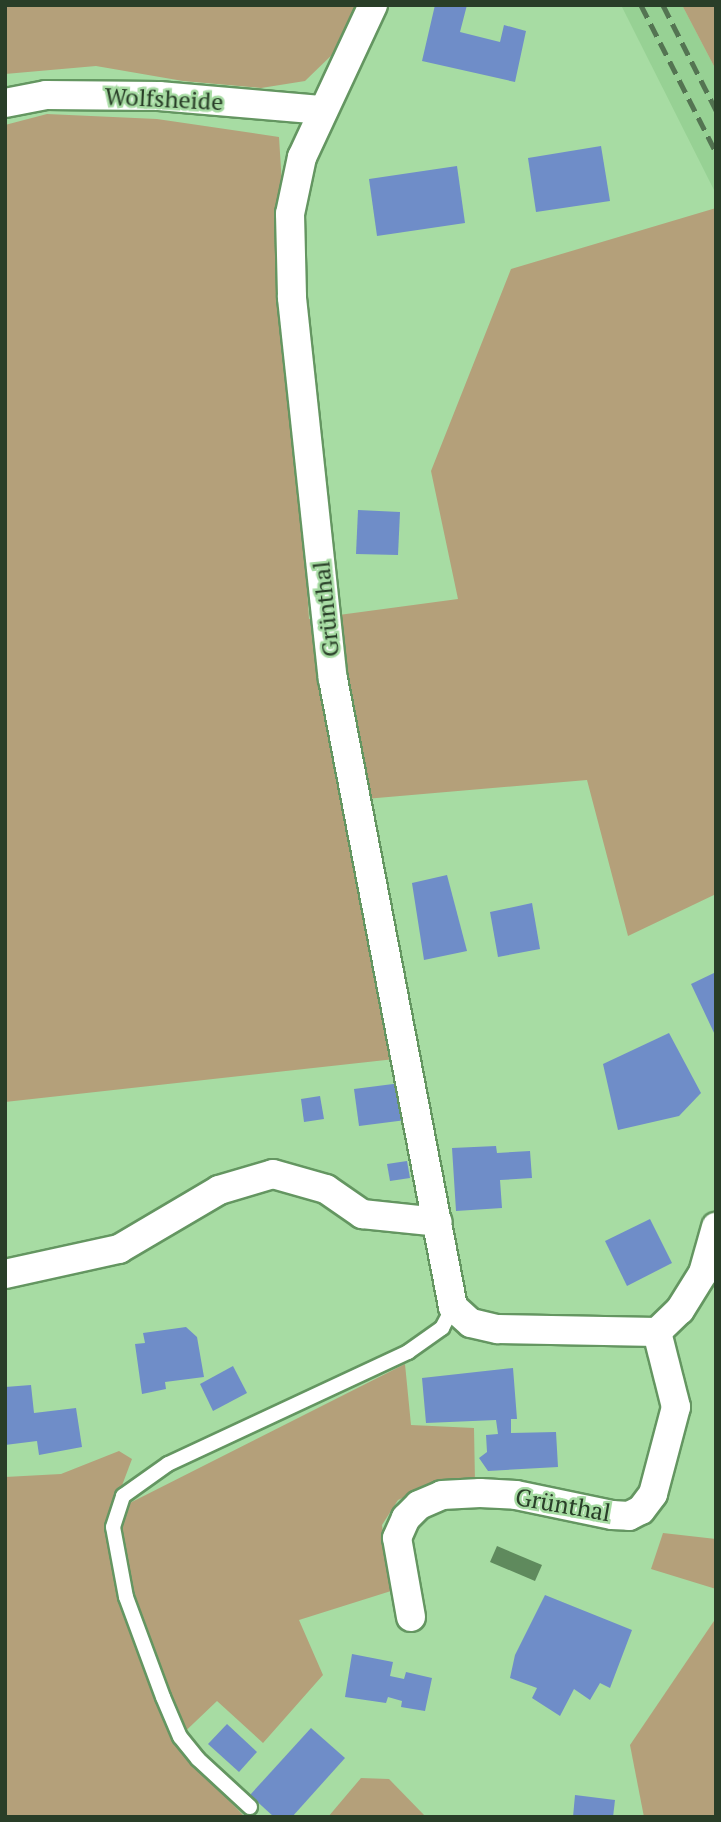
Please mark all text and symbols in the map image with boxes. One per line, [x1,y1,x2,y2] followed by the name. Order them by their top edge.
[104,82,224,116] street label: Wolfsheide
[307,560,345,658] street label: Grünthal
[513,1482,613,1528] street label: Grünthal

